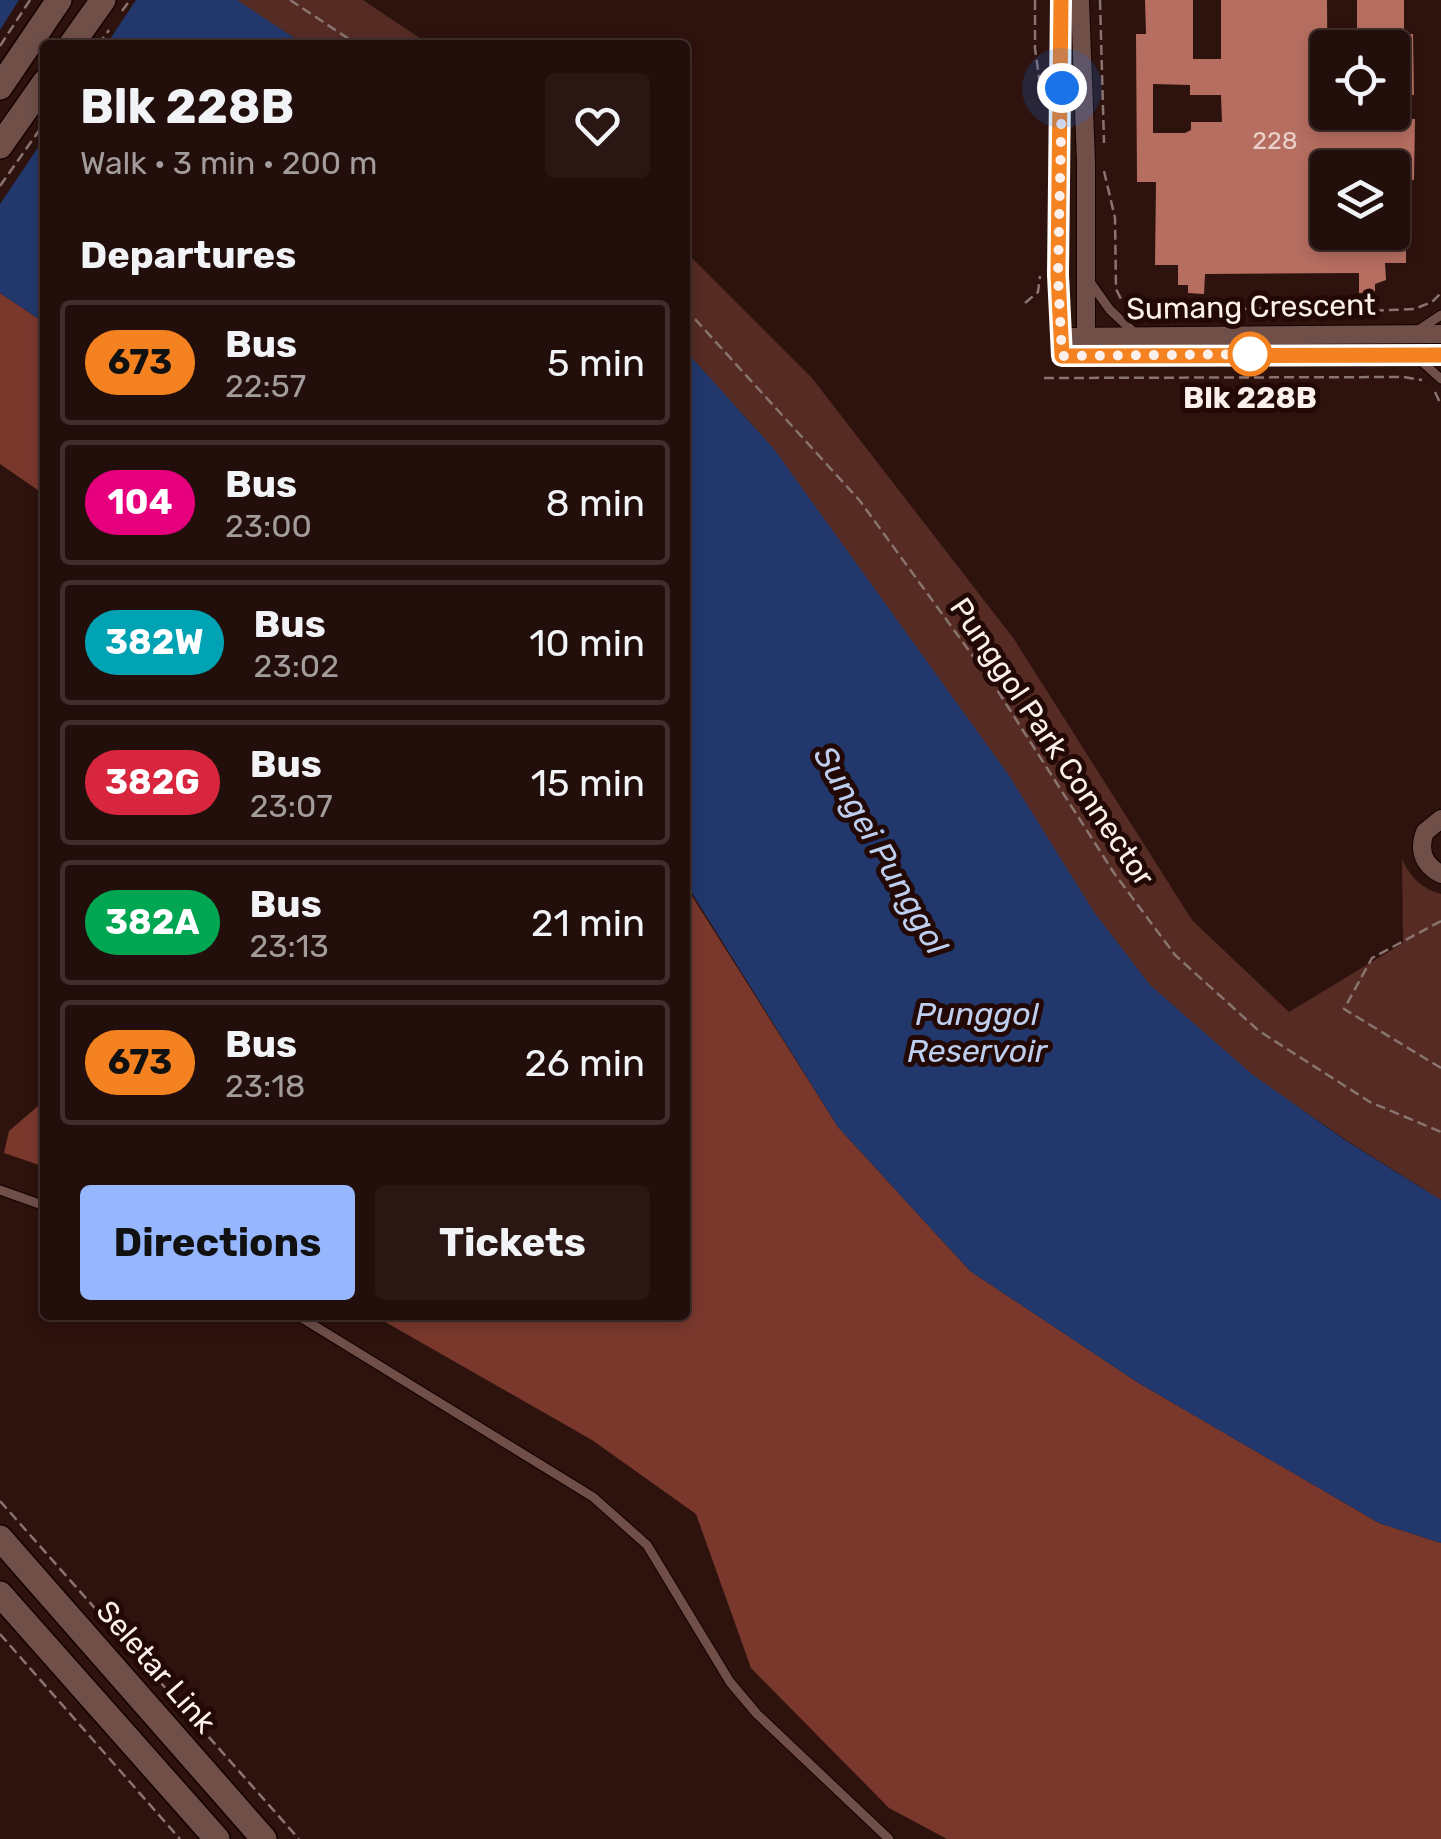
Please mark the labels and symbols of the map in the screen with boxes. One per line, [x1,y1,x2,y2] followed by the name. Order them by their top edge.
[1037,63,1087,113] your location
[1252,126,1298,155] house number: 228
[1126,287,1376,327] street label: Sumang Crescent
[1229,333,1271,375] marker: Blk 228B
[1183,380,1317,416] place label: Blk 228B
[942,591,1162,893] street label: Punggol Park Connector
[806,739,957,962] water label: Sungei Punggol
[907,995,1049,1070] water label: Punggol Reservoir
[89,1593,224,1741] street label: Seletar Link

